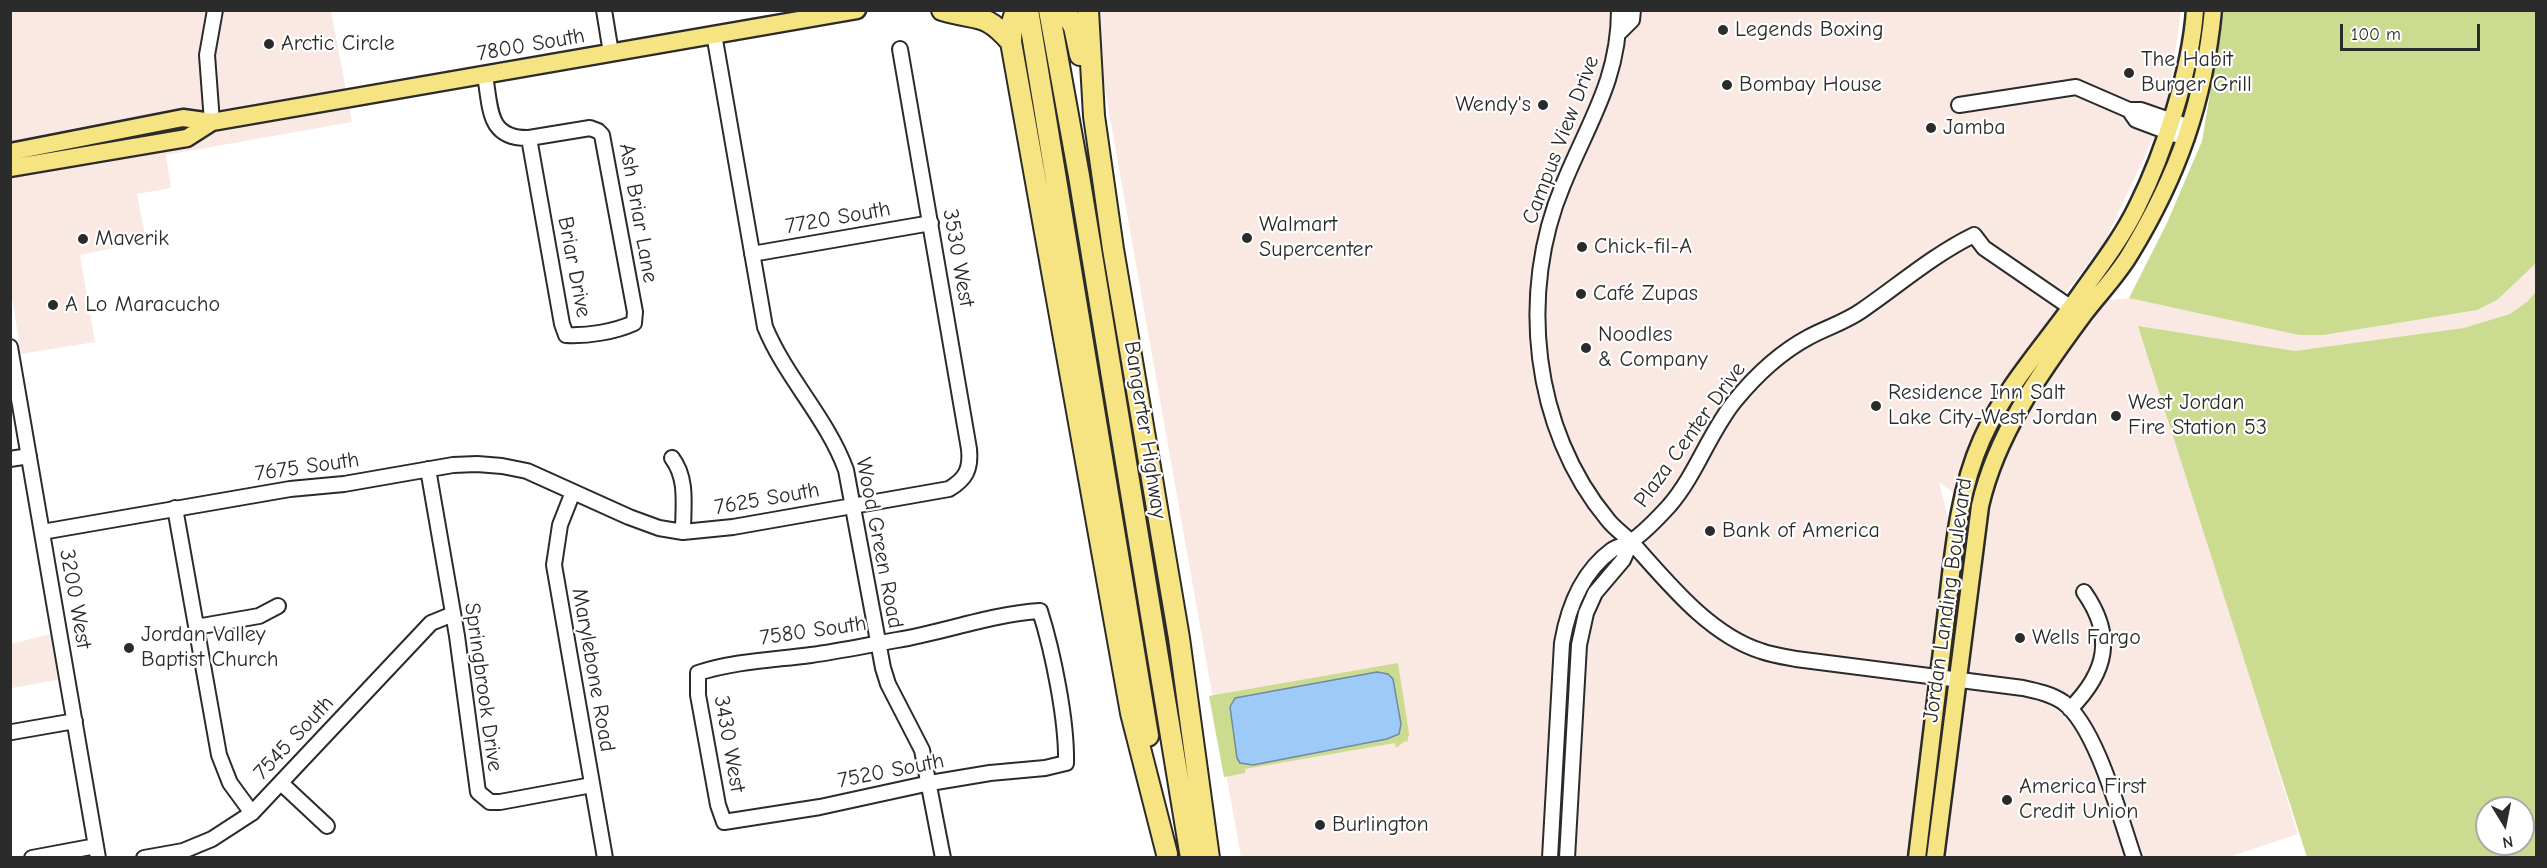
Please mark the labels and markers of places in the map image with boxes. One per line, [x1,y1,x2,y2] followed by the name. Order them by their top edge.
[1735,17,1884,43] place label: Legends Boxing
[1716,23,1730,37] marker: Legends Boxing
[281,31,395,57] place label: Arctic Circle
[262,37,276,51] marker: Arctic Circle
[2141,47,2252,98] place label: The Habit Burger Grill
[2122,66,2136,80] marker: The Habit Burger Grill
[1739,72,1882,98] place label: Bombay House
[1720,78,1734,92] marker: Bombay House
[1455,92,1531,118] place label: Wendy's
[1536,98,1550,112] marker: Wendy's
[1943,115,2006,141] place label: Jamba
[1924,121,1938,135] marker: Jamba
[1259,212,1372,264] place label: Walmart Supercenter
[95,226,169,252] place label: Maverik
[1240,231,1254,245] marker: Walmart Supercenter
[76,232,90,246] marker: Maverik
[1594,234,1692,260] place label: Chick-fil-A
[1575,240,1589,254] marker: Chick-fil-A
[1593,281,1698,307] place label: Café Zupas
[1574,287,1588,301] marker: Café Zupas
[65,292,220,318] place label: A Lo Maracucho
[46,298,60,312] marker: A Lo Maracucho
[1598,322,1708,374] place label: Noodles & Company
[1579,341,1593,355] marker: Noodles & Company
[1888,380,2098,432] place label: Residence Inn Salt Lake City-West Jordan
[2128,390,2267,442] place label: West Jordan Fire Station 53
[1869,399,1883,413] marker: Residence Inn Salt Lake City-West Jordan
[2109,409,2123,423] marker: West Jordan Fire Station 53
[1722,518,1880,544] place label: Bank of America
[1703,524,1717,538] marker: Bank of America
[141,622,279,674] place label: Jordan Valley Baptist Church
[2032,625,2141,651] place label: Wells Fargo
[2013,631,2027,645] marker: Wells Fargo
[122,641,136,655] marker: Jordan Valley Baptist Church
[2019,774,2146,825] place label: America First Credit Union
[2000,793,2014,807] marker: America First Credit Union
[1332,812,1429,838] place label: Burlington
[1313,818,1327,832] marker: Burlington

